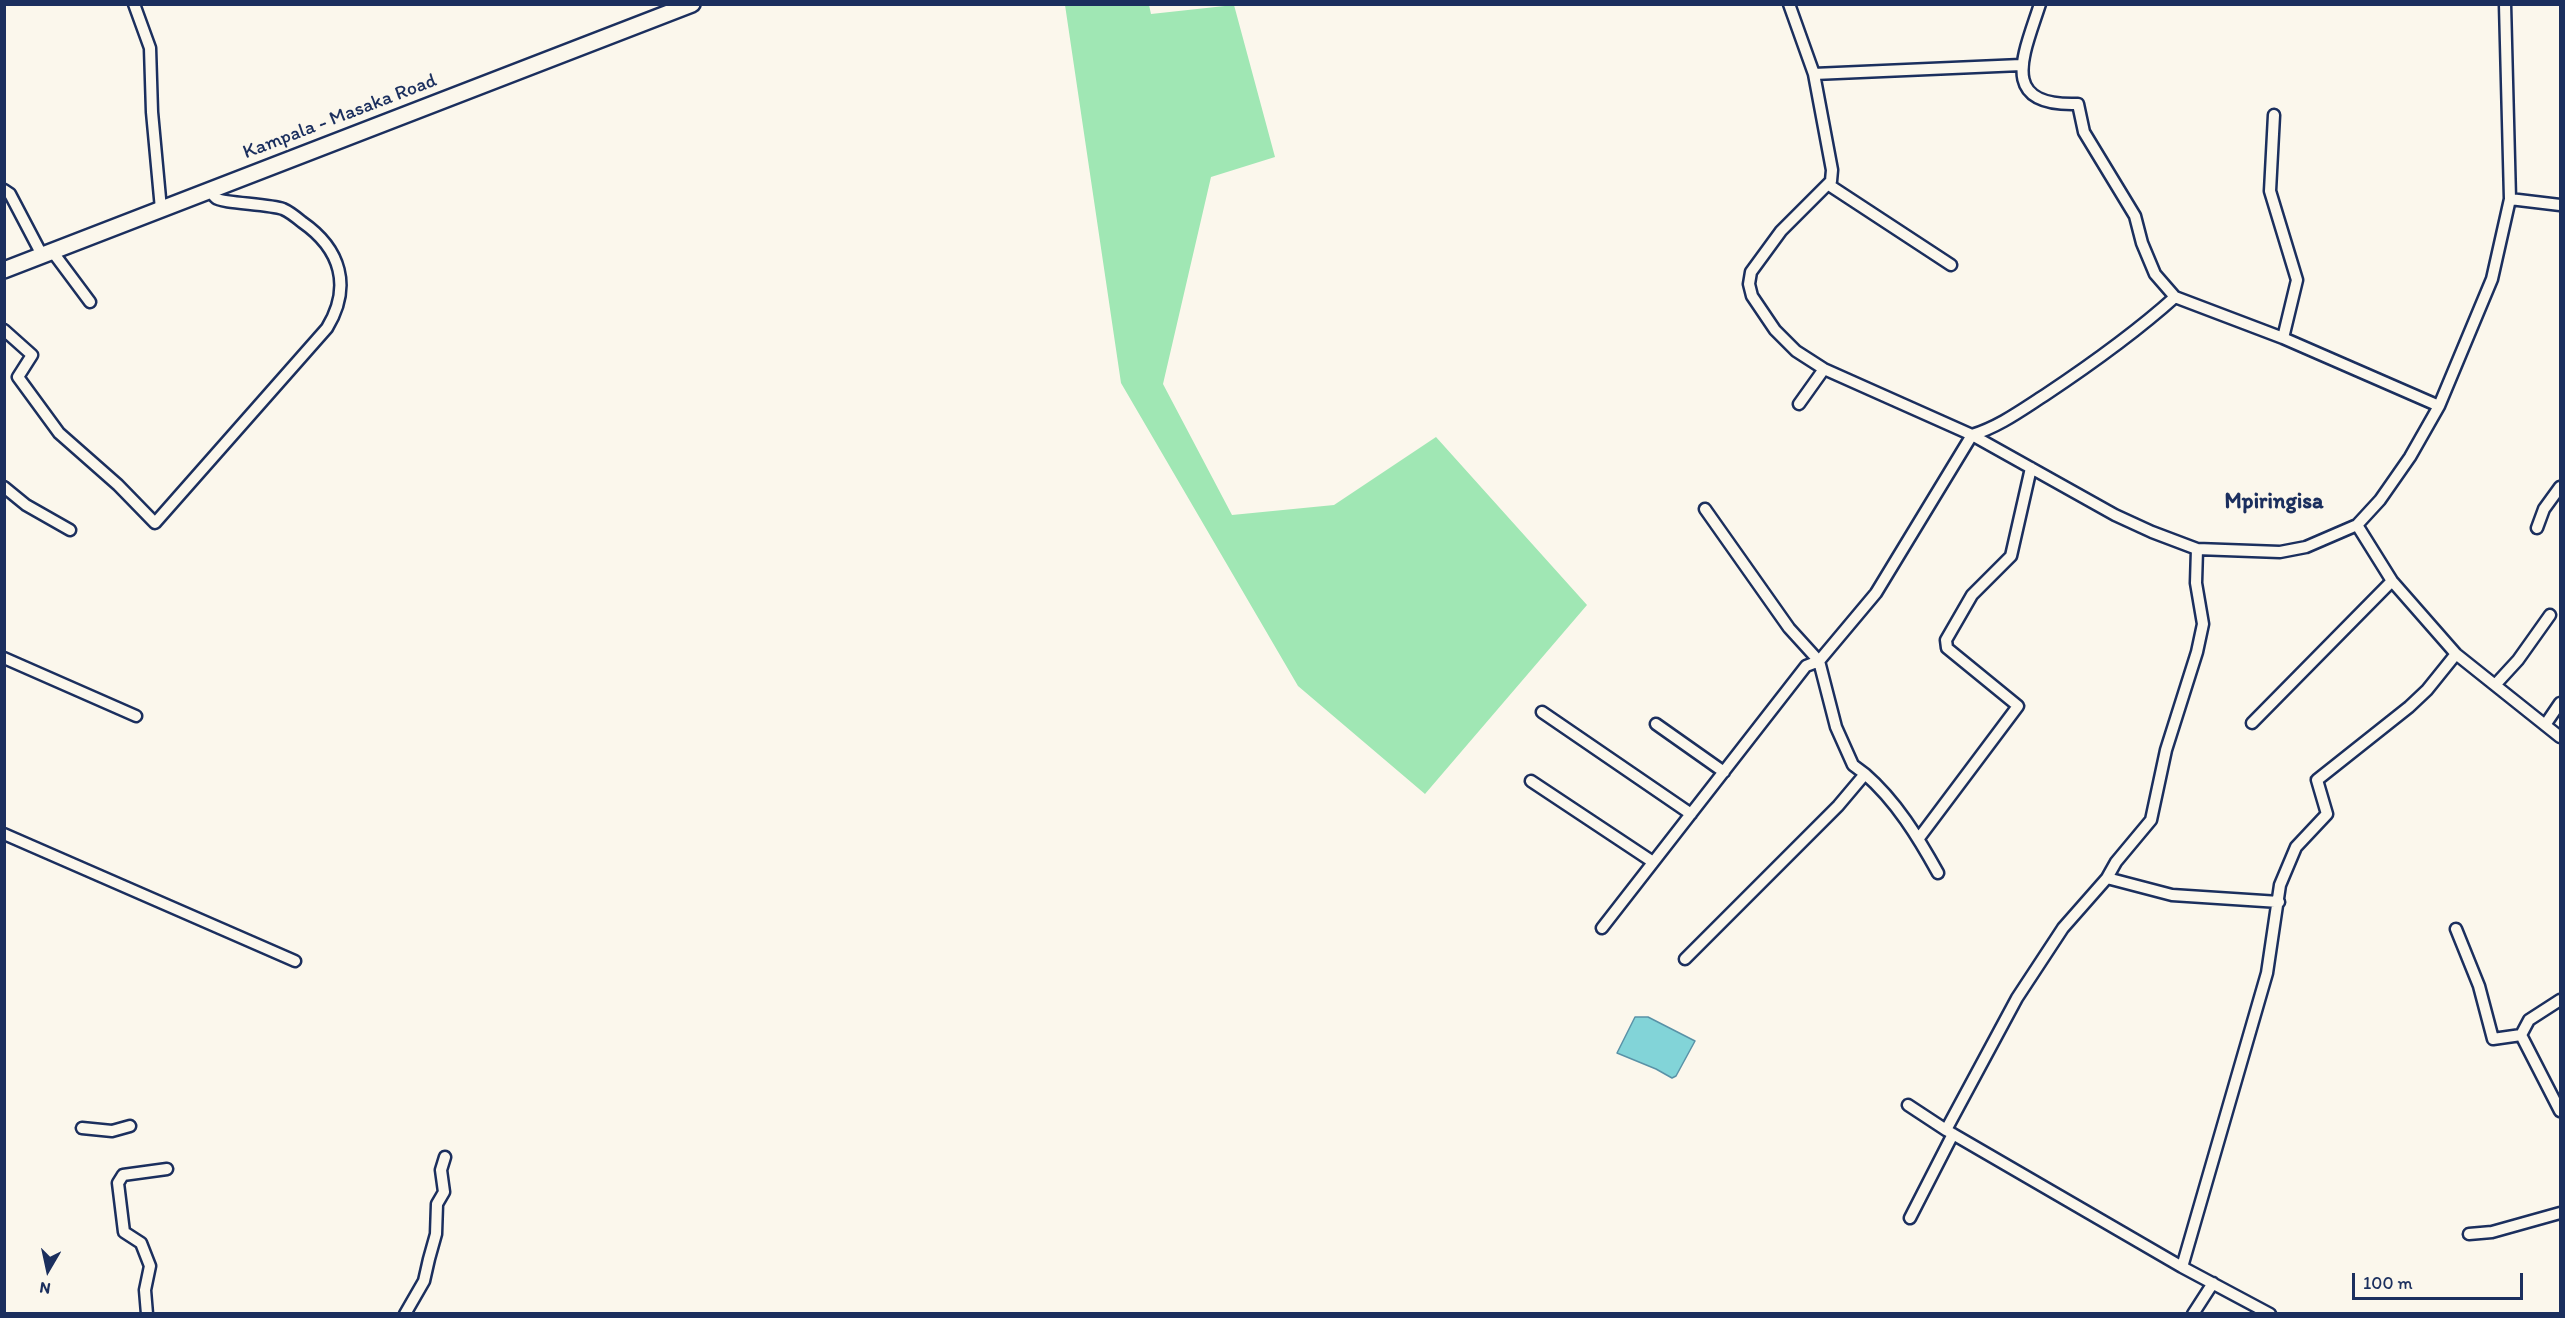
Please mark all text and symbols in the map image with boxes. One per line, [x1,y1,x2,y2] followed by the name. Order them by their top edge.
[240,69,440,165] street label: Kampala - Masaka Road
[2224,489,2324,515] district label: Mpiringisa
[18,1240,78,1300] north arrow
[2355,1261,2526,1299] scale bar
[2363,1272,2413,1294] text: 100 m
[38,1278,52,1299] text: N

